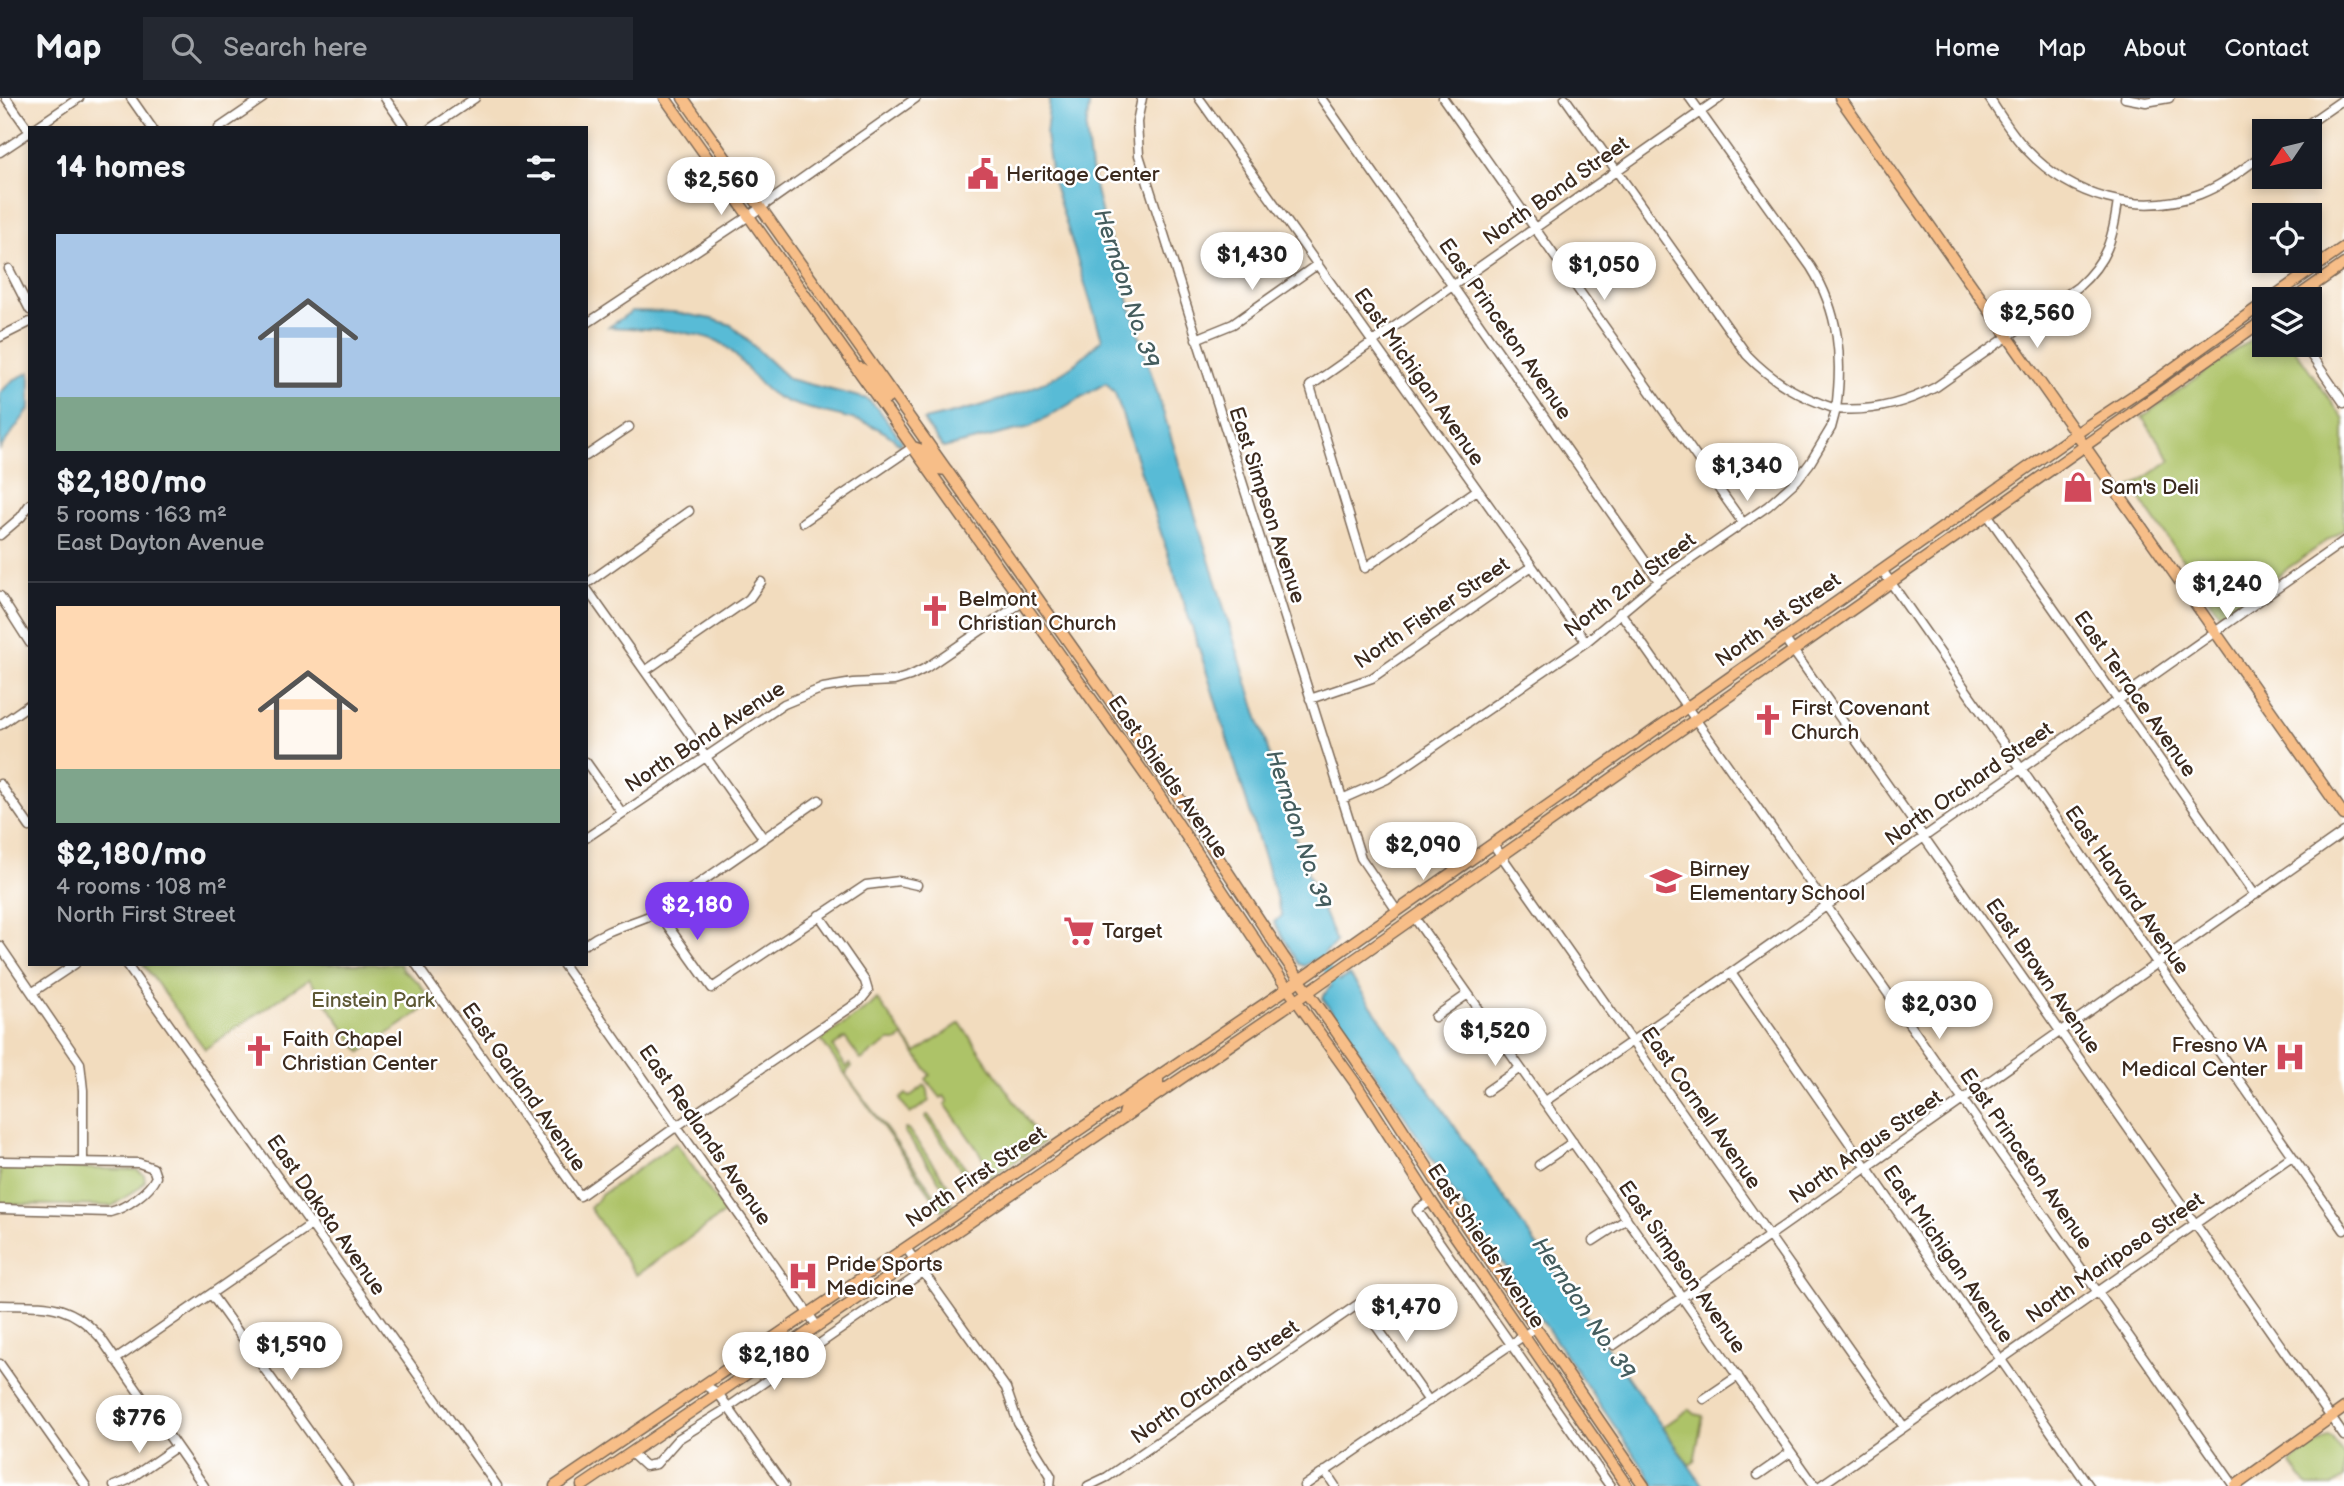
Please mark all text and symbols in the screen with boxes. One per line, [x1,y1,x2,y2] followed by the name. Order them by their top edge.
[143,17,633,80] search box
[35,28,101,68] text: Map
[167,29,205,67] icon: search
[223,33,367,64] text: Search here
[1935,34,2000,63] text: Home
[2038,34,2086,63] text: Map
[2124,34,2186,63] text: About
[2224,34,2309,63] text: Contact
[2252,119,2322,189] north arrow
[2252,119,2322,357] map controls
[1478,131,1634,251] street label: North Bond Street
[522,149,560,187] icon: filters
[56,150,185,186] text: 14 homes
[966,157,1000,191] public building icon: Heritage Center
[664,158,778,217] pin: $2,560
[1006,162,1160,187] place label: Heritage Center
[683,166,759,194] text: $2,560
[2252,203,2322,273] button: locate
[1087,205,1165,372] water label: Herndon No. 39
[1195,232,1309,292] pin: $1,430
[1433,234,1577,424] street label: East Princeton Avenue
[1216,241,1288,269] text: $1,430
[1547,242,1661,302] pin: $1,050
[1568,251,1640,279] text: $1,050
[245,280,371,406] icon: home
[1348,283,1490,471] street label: East Michigan Avenue
[2252,287,2322,357] button: layers
[1980,290,2094,350] pin: $2,560
[1999,299,2075,327] text: $2,560
[1223,404,1311,606] street label: East Simpson Avenue
[1690,444,1804,503] pin: $1,340
[1711,452,1783,480] text: $1,340
[56,465,206,501] text: $2,180/mo
[2061,470,2095,504] shop icon: Sam's Deli
[2101,475,2199,500] place label: Sam's Deli
[56,501,227,529] text: 5 rooms · 163 m²
[1559,527,1701,643] street label: North 2nd Street
[56,529,265,557] text: East Dayton Avenue
[1350,552,1515,674] street label: North Fisher Street
[2170,561,2284,621] pin: $1,240
[1711,567,1846,672] street label: North 1st Street
[2192,570,2262,598] text: $1,240
[958,587,1116,636] place label: Belmont Christian Church
[918,594,952,628] church icon: Belmont Christian Church
[2068,606,2202,782] street label: East Terrace Avenue
[245,652,371,778] icon: home
[620,676,790,798] street label: North Bond Avenue
[1103,691,1233,863] street label: East Shields Avenue
[1791,696,1930,745] place label: First Covenant Church
[1751,703,1785,737] church icon: First Covenant Church
[1880,716,2058,851] street label: North Orchard Street
[1259,746,1337,913] water label: Herndon No. 39
[2059,801,2195,979] street label: East Harvard Avenue
[1366,822,1480,882] pin: $2,090
[1385,831,1461,859] text: $2,090
[56,837,206,873] text: $2,180/mo
[1689,857,1865,906] place label: Birney Elementary School
[1649,864,1683,898] school or university icon: Birney Elementary School
[56,873,227,901] text: 4 rooms · 108 m²
[640,882,754,942] pin: $2,180
[661,891,733,919] text: $2,180
[1980,894,2106,1058] street label: East Brown Avenue
[56,901,236,929] text: North First Street
[1062,914,1096,948] supermarket icon: Target
[1102,919,1163,944] place label: Target
[1882,982,1996,1041] pin: $2,030
[311,988,436,1013] park label: Einstein Park
[1901,990,1977,1018] text: $2,030
[456,998,592,1176] street label: East Garland Avenue
[1438,1009,1552,1068] pin: $1,520
[1460,1017,1530,1045] text: $1,520
[1636,1022,1766,1194] street label: East Cornell Avenue
[282,1027,438,1076] place label: Faith Chapel Christian Center
[2121,1033,2267,1082] place label: Fresno VA Medical Center
[242,1034,276,1068] church icon: Faith Chapel Christian Center
[633,1040,777,1230] street label: East Redlands Avenue
[2273,1040,2307,1074] hospital icon: Fresno VA Medical Center
[1954,1064,2098,1254] street label: East Princeton Avenue
[1785,1085,1948,1209] street label: North Angus Street
[901,1120,1051,1233] street label: North First Street
[261,1130,391,1300] street label: East Dakota Avenue
[1422,1159,1550,1333] street label: East Shields Avenue
[1877,1160,2019,1348] street label: East Michigan Avenue
[1613,1176,1751,1358] street label: East Simpson Avenue
[2021,1187,2209,1329] street label: North Mariposa Street
[1525,1232,1641,1385] water label: Herndon No. 39
[826,1252,943,1301] place label: Pride Sports Medicine
[786,1259,820,1293] hospital icon: Pride Sports Medicine
[1349,1284,1463,1344] pin: $1,470
[1371,1293,1441,1321] text: $1,470
[1126,1314,1304,1449] street label: North Orchard Street
[234,1322,348,1382] pin: $1,590
[255,1331,327,1359] text: $1,590
[717,1332,831,1392] pin: $2,180
[738,1341,810,1369] text: $2,180
[98,1396,180,1455] pin: $776
[112,1404,166,1432] text: $776

